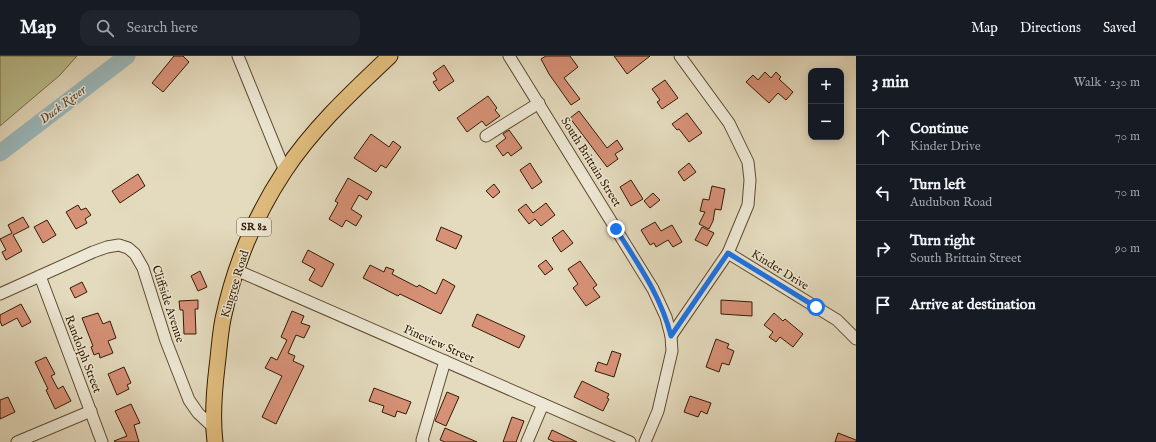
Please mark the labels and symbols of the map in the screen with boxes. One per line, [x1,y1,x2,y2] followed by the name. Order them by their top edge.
[36,82,90,128] water label: Duck River
[557,114,625,210] street label: South Brittain Street
[237,218,271,236] road number: SR 82
[607,220,625,238] route end
[748,246,812,294] street label: Kinder Drive
[218,248,253,320] street label: Kingree Road
[148,263,188,345] street label: Cliffside Avenue
[807,298,825,316] route start
[60,313,105,395] street label: Randolph Street
[401,322,477,366] street label: Pineview Street

